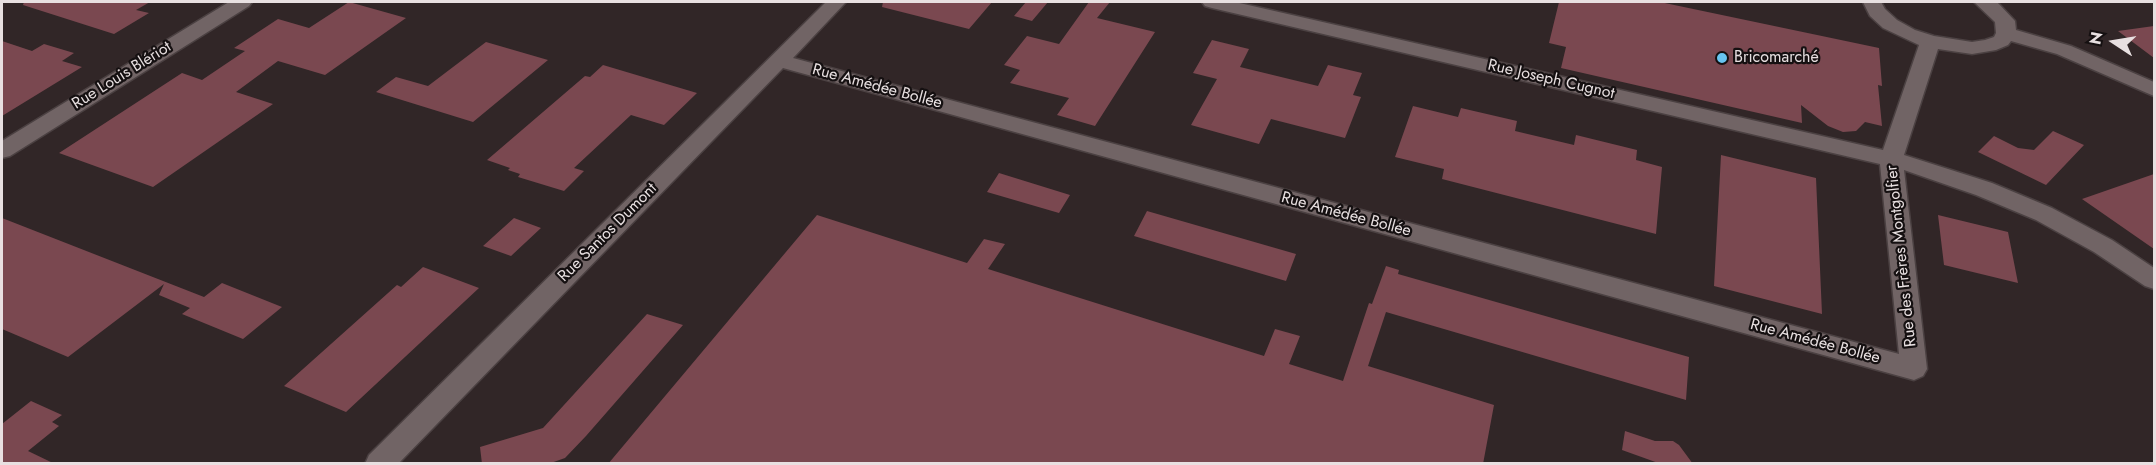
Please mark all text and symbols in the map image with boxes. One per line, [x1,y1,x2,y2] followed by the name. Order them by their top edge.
[2084,12,2144,72] north arrow
[2083,30,2108,47] text: N
[69,38,175,114] street label: Rue Louis Blériot
[1734,48,1819,68] place label: Bricomarché
[1715,51,1729,65] marker: Bricomarché
[1486,56,1616,104] street label: Rue Joseph Cugnot
[810,60,944,114] street label: Rue Amédée Bollée
[1883,164,1921,348] street label: Rue des Frères Montgolfier
[555,180,661,286] street label: Rue Santos Dumont
[1279,188,1413,242] street label: Rue Amédée Bollée
[1748,315,1882,369] street label: Rue Amédée Bollée

